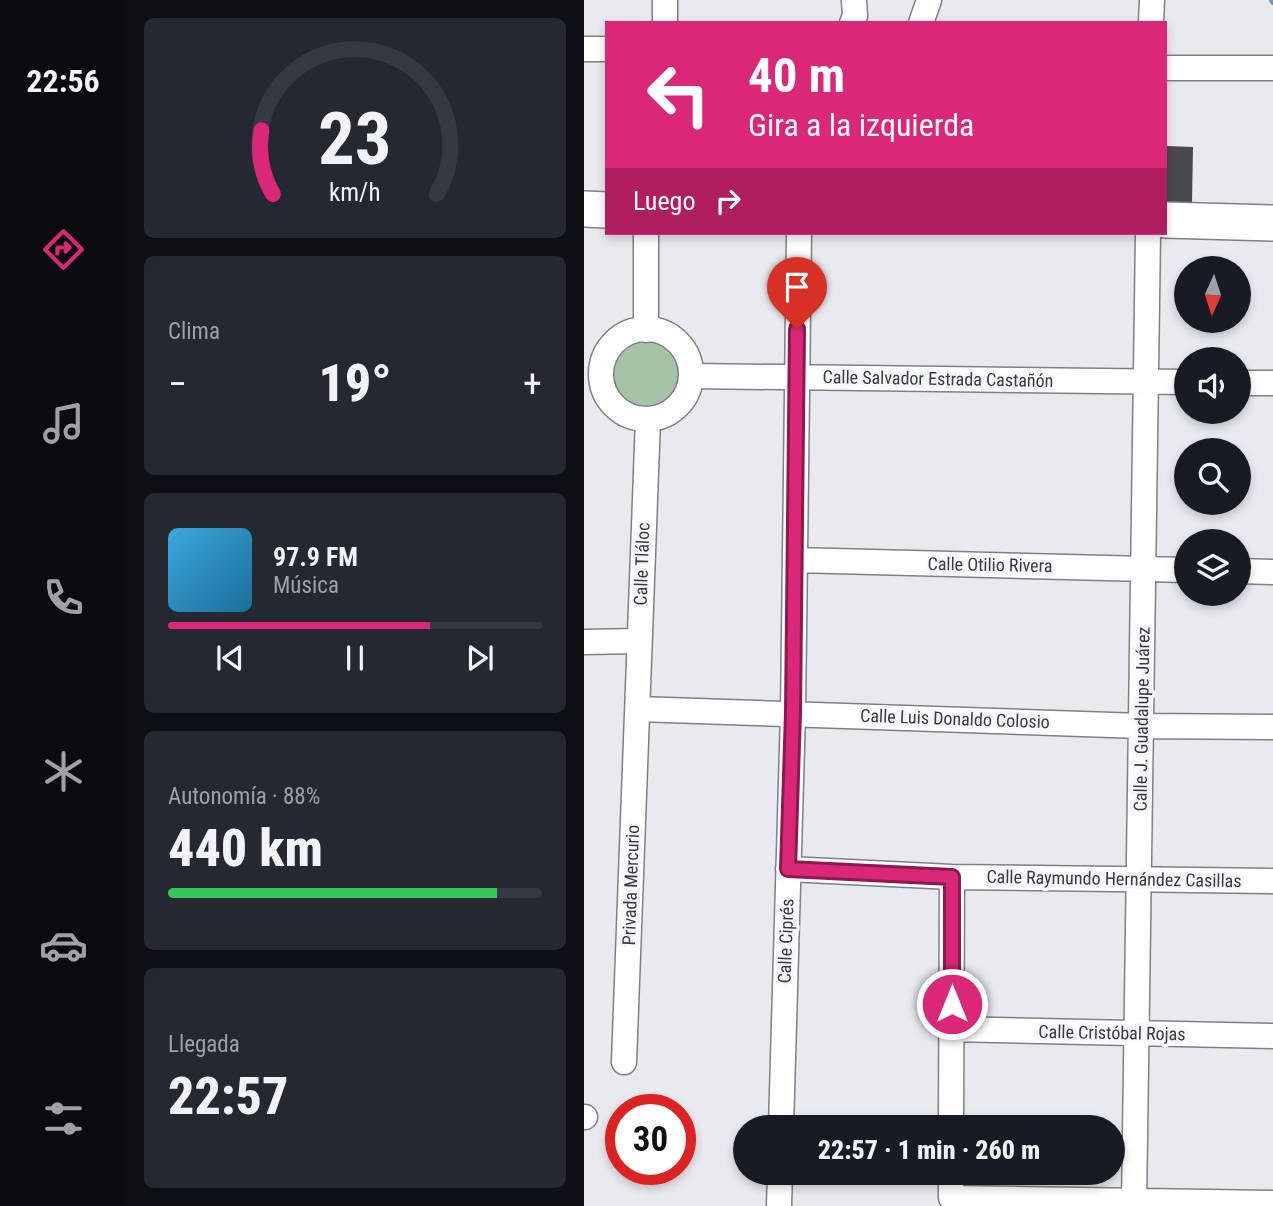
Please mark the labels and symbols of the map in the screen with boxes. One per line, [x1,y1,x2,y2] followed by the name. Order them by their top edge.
[1174,256,1251,332] north arrow
[767,257,827,329] pin
[822,366,1054,391] street label: Calle Salvador Estrada Castañón
[630,522,653,606] street label: Calle Tláloc
[927,553,1053,576] street label: Calle Otilio Rivera
[1129,626,1154,812] street label: Calle J. Guadalupe Juárez
[860,705,1050,732] street label: Calle Luis Donaldo Colosio
[618,824,643,946] street label: Privada Mercurio
[986,866,1242,891] street label: Calle Raymundo Hernández Casillas
[774,898,797,984] street label: Calle Ciprés
[915,967,989,1041] position arrow
[1038,1021,1186,1044] street label: Calle Cristóbal Rojas
[605,1094,696,1185] speed limit sign: 30

